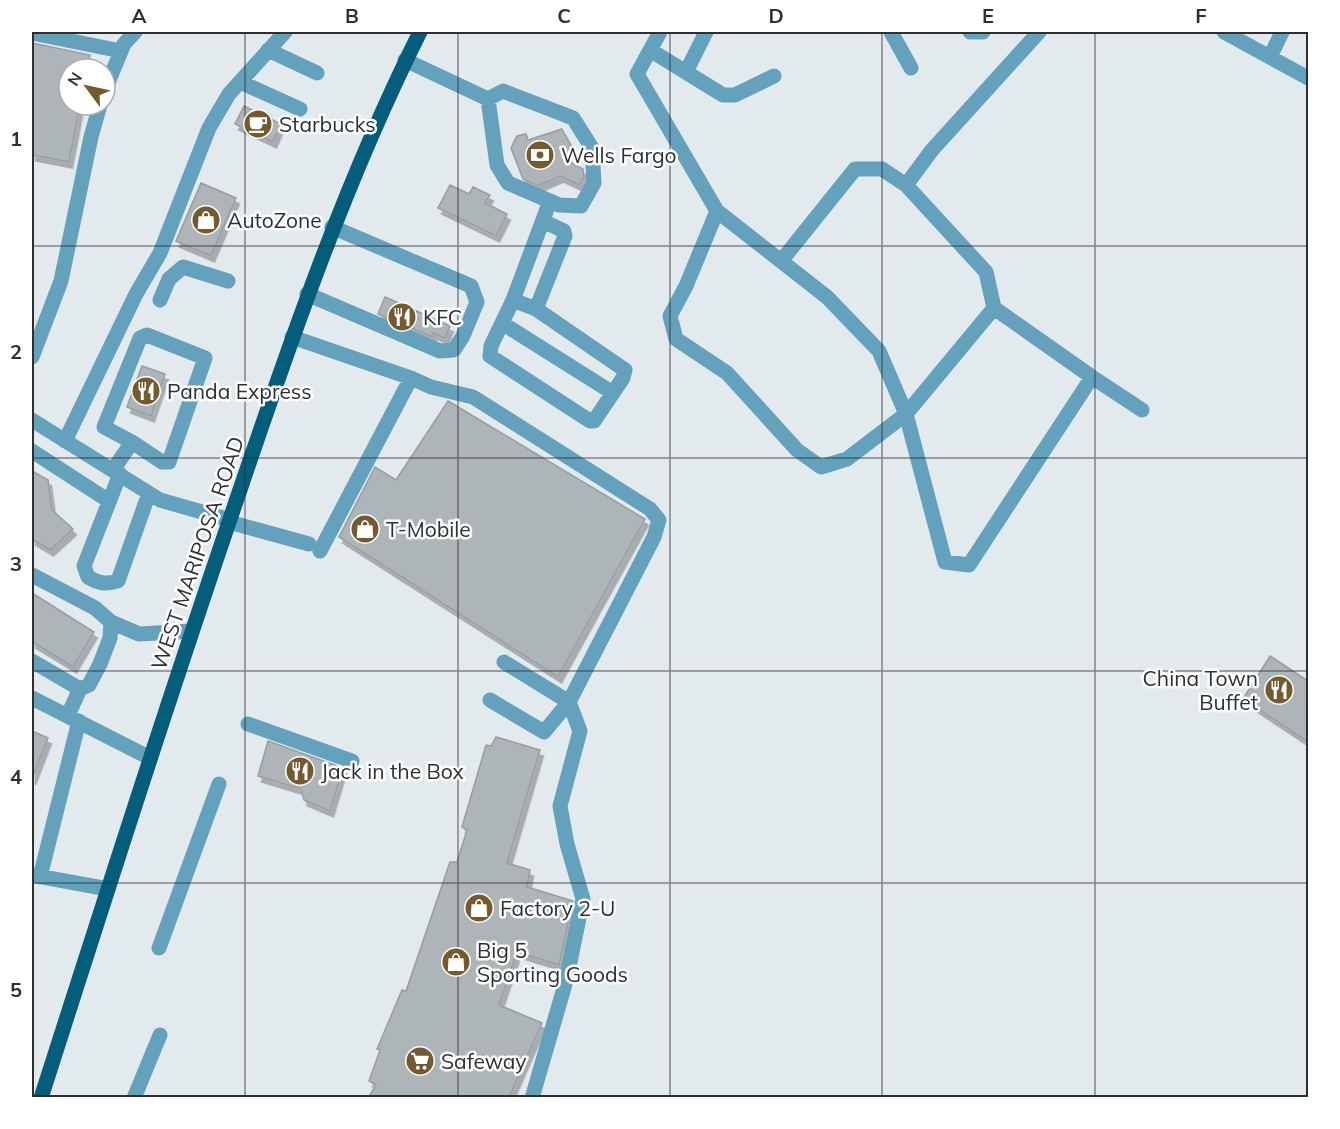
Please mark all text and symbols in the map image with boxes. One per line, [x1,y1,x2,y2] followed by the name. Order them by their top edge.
[132,3,147,28] text: A
[345,3,359,28] text: B
[557,3,571,28] text: C
[768,3,784,28] text: D
[982,3,994,28] text: E
[1195,3,1207,28] text: F
[57,57,117,117] north arrow
[63,68,86,89] text: N
[242,108,274,140] cafe icon: Starbucks
[279,111,376,137] place label: Starbucks
[10,126,22,151] text: 1
[524,139,556,171] bank icon: Wells Fargo
[561,142,677,168] place label: Wells Fargo
[190,204,222,236] shop icon: AutoZone
[227,207,322,233] place label: AutoZone
[386,301,418,333] restaurant icon: KFC
[423,304,462,330] place label: KFC
[10,339,22,364] text: 2
[130,375,162,407] restaurant icon: Panda Express
[167,378,312,404] place label: Panda Express
[145,433,249,673] street label: WEST MARIPOSA ROAD
[349,513,381,545] shop icon: T-Mobile
[386,516,471,542] place label: T-Mobile
[10,551,22,576] text: 3
[1142,665,1258,715] place label: China Town Buffet
[1263,674,1295,706] restaurant icon: China Town Buffet
[284,755,316,787] restaurant icon: Jack in the Box
[321,758,464,784] place label: Jack in the Box
[10,764,22,789] text: 4
[463,892,495,924] shop icon: Factory 2-U
[500,895,615,921] place label: Factory 2-U
[477,937,628,987] place label: Big 5 Sporting Goods
[440,946,472,978] shop icon: Big 5 Sporting Goods
[10,977,22,1002] text: 5
[404,1045,436,1077] supermarket icon: Safeway
[441,1048,526,1074] place label: Safeway

